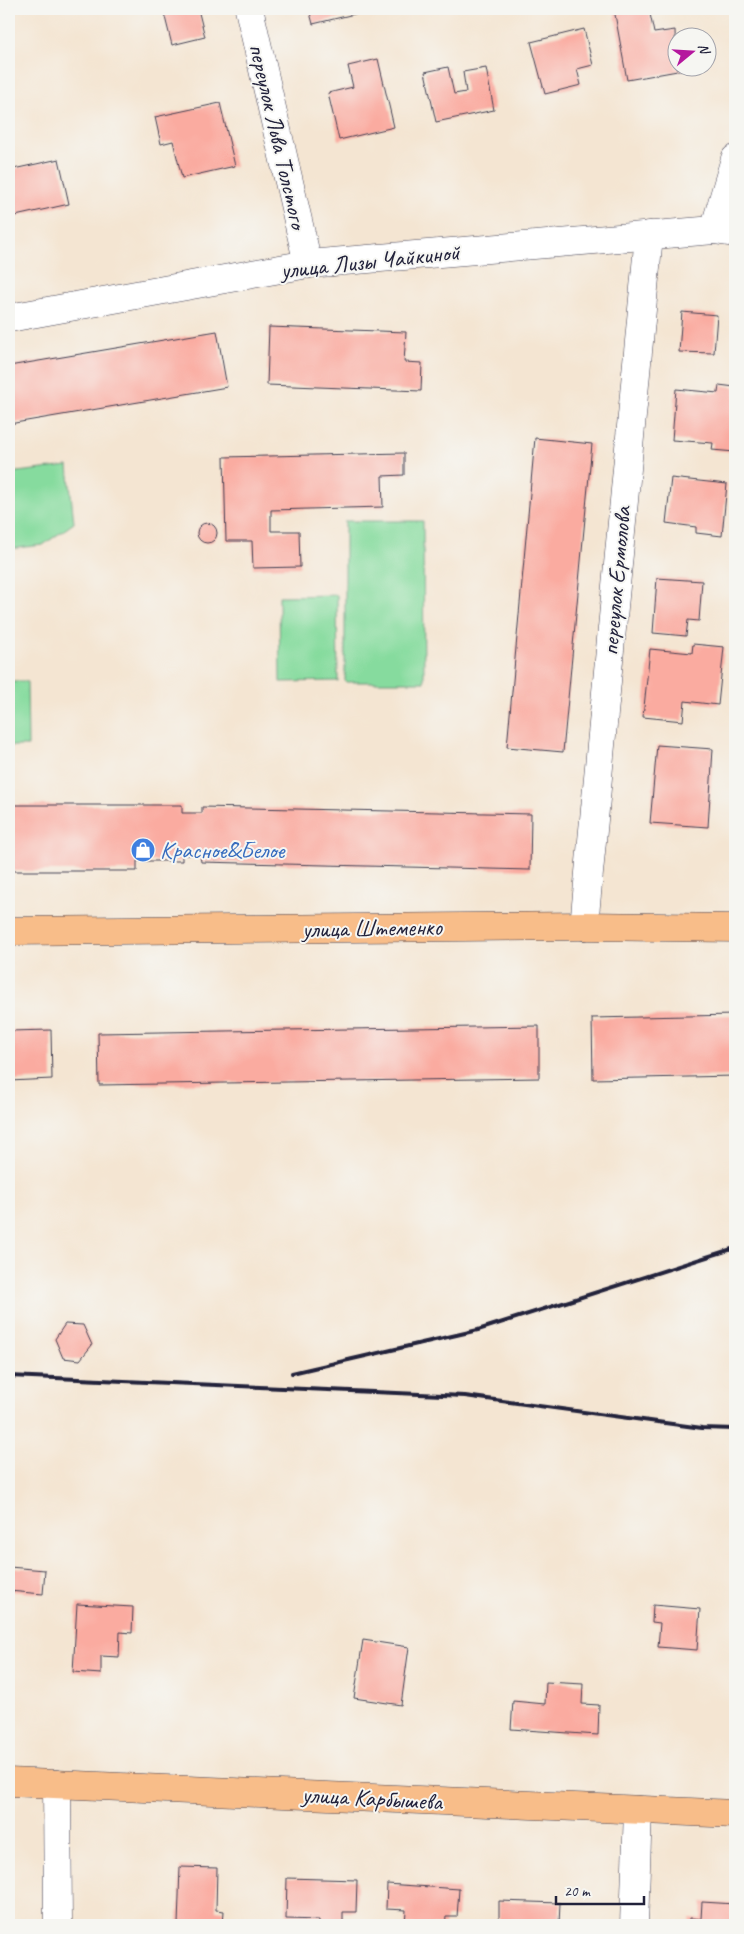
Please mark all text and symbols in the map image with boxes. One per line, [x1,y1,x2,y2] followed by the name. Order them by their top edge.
[666,28,716,78] north arrow
[242,40,314,234] street label: переулок Льва Толстого
[694,41,714,57] text: N
[277,236,463,286] street label: улица Лизы Чайкиной
[595,504,638,657] street label: переулок Ермолова
[160,835,286,865] place label: Красное&Белое
[130,837,156,863] shop icon: Красное&Белое
[300,912,444,944] street label: улица Штеменко
[299,1779,444,1817] street label: улица Карбышева
[556,1874,644,1906] scale bar
[564,1882,591,1901] text: 20 m

